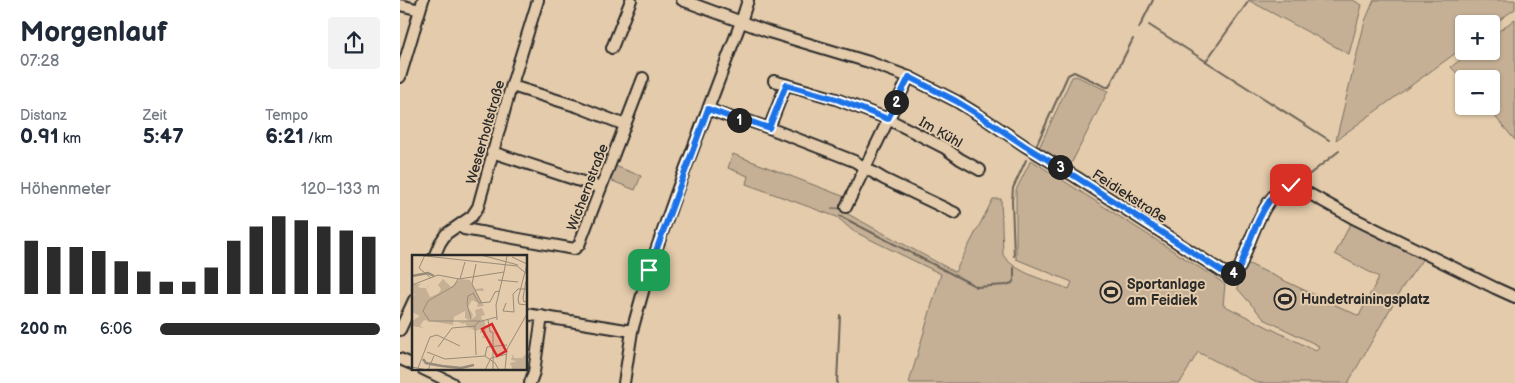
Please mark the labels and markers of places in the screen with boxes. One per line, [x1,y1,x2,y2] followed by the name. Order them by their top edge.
[884,90,908,114] pin: 2
[726,108,752,132] pin: 1
[1048,154,1072,180] pin: 3
[1270,164,1312,206] pin
[628,249,670,291] pin
[1220,260,1246,286] pin: 4
[1127,276,1205,309] place label: Sportanlage am Feidiek
[1099,280,1123,304] sports icon: Sportanlage am Feidiek
[1273,287,1297,311] sports icon: Hundetrainingsplatz
[1301,291,1430,308] place label: Hundetrainingsplatz

